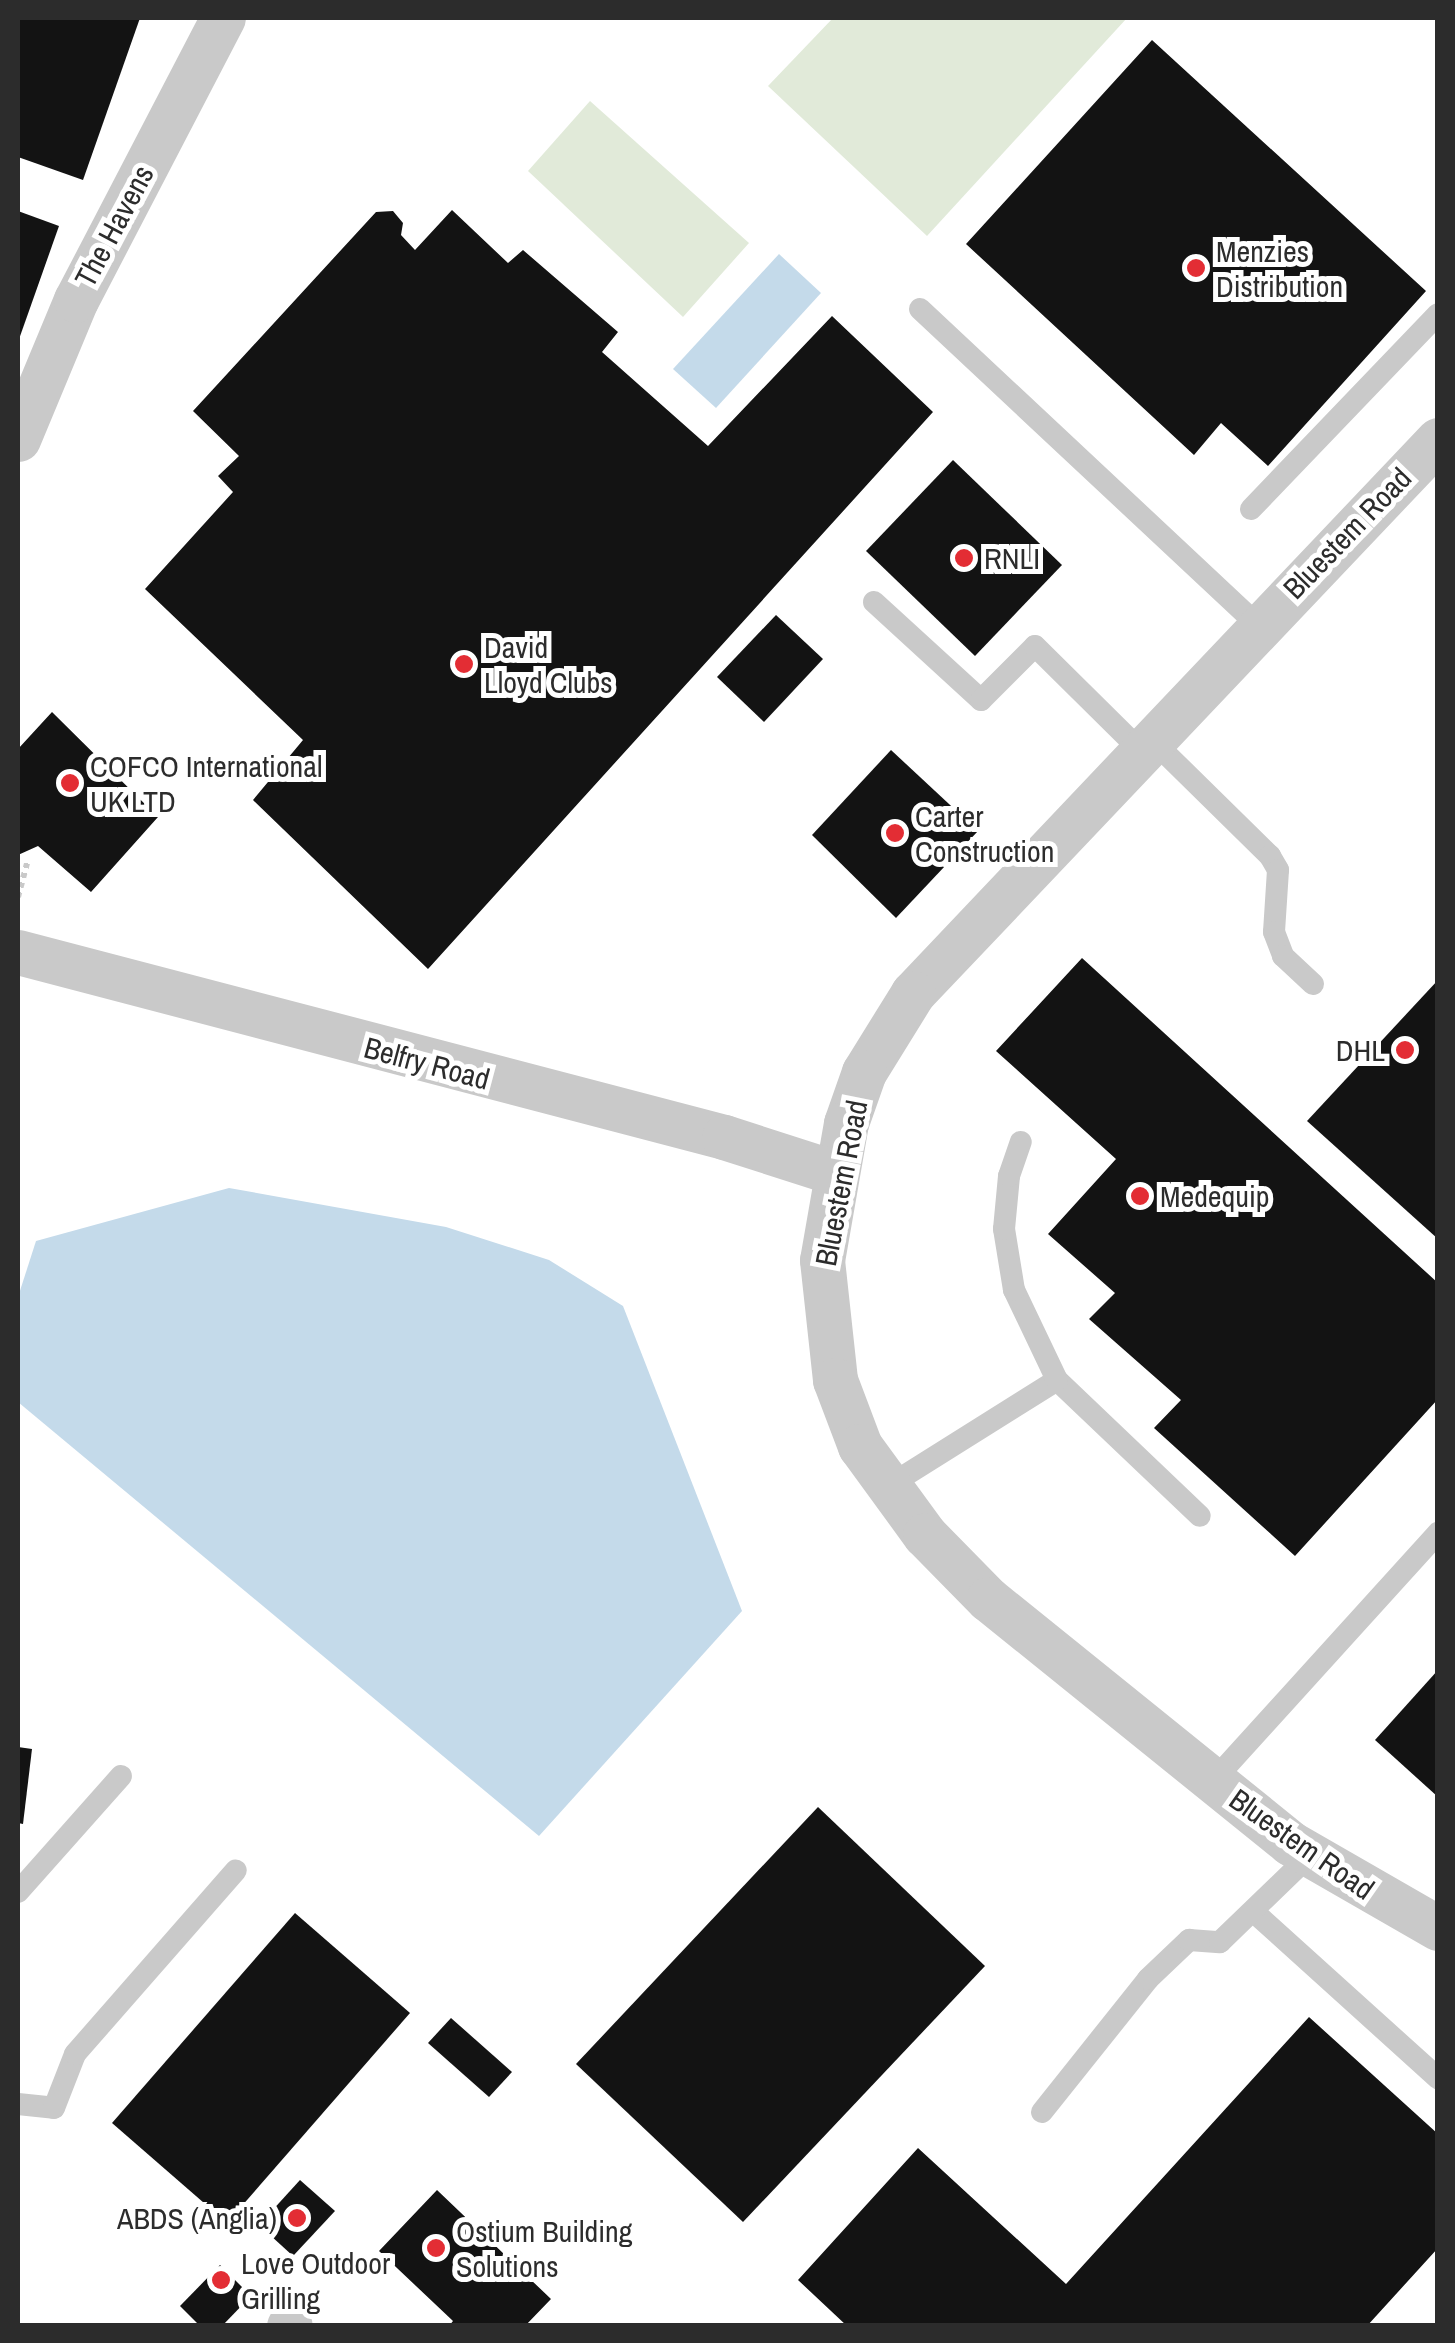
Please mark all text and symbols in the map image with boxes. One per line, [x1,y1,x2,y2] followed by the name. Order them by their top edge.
[67,159,161,293] street label: The Havens
[1216,233,1343,304] place label: Menzies Distribution
[1185,257,1207,279] marker: Menzies Distribution
[1276,460,1418,606] street label: Bluestem Road
[984,540,1040,576] place label: RNLI
[953,547,975,569] marker: RNLI
[484,629,613,700] place label: David Lloyd Clubs
[453,653,475,675] marker: David Lloyd Clubs
[90,748,322,818] place label: COFCO International UK LTD
[59,772,81,794] marker: COFCO International UK LTD
[915,798,1054,868] place label: Carter Construction
[884,822,906,844] marker: Carter Construction
[360,1029,494,1097] street label: Belfry Road
[1336,1032,1385,1068] place label: DHL
[1394,1039,1416,1061] marker: DHL
[807,1097,875,1269] street label: Bluestem Road
[1160,1178,1269,1214] place label: Medequip
[1129,1185,1151,1207] marker: Medequip
[1223,1781,1381,1907] street label: Bluestem Road
[117,2200,277,2236] place label: ABDS (Anglia)
[286,2207,308,2229] marker: ABDS (Anglia)
[456,2213,632,2284] place label: Ostium Building Solutions
[425,2237,447,2259] marker: Ostium Building Solutions
[241,2245,390,2316] place label: Love Outdoor Grilling
[210,2269,232,2291] marker: Love Outdoor Grilling

